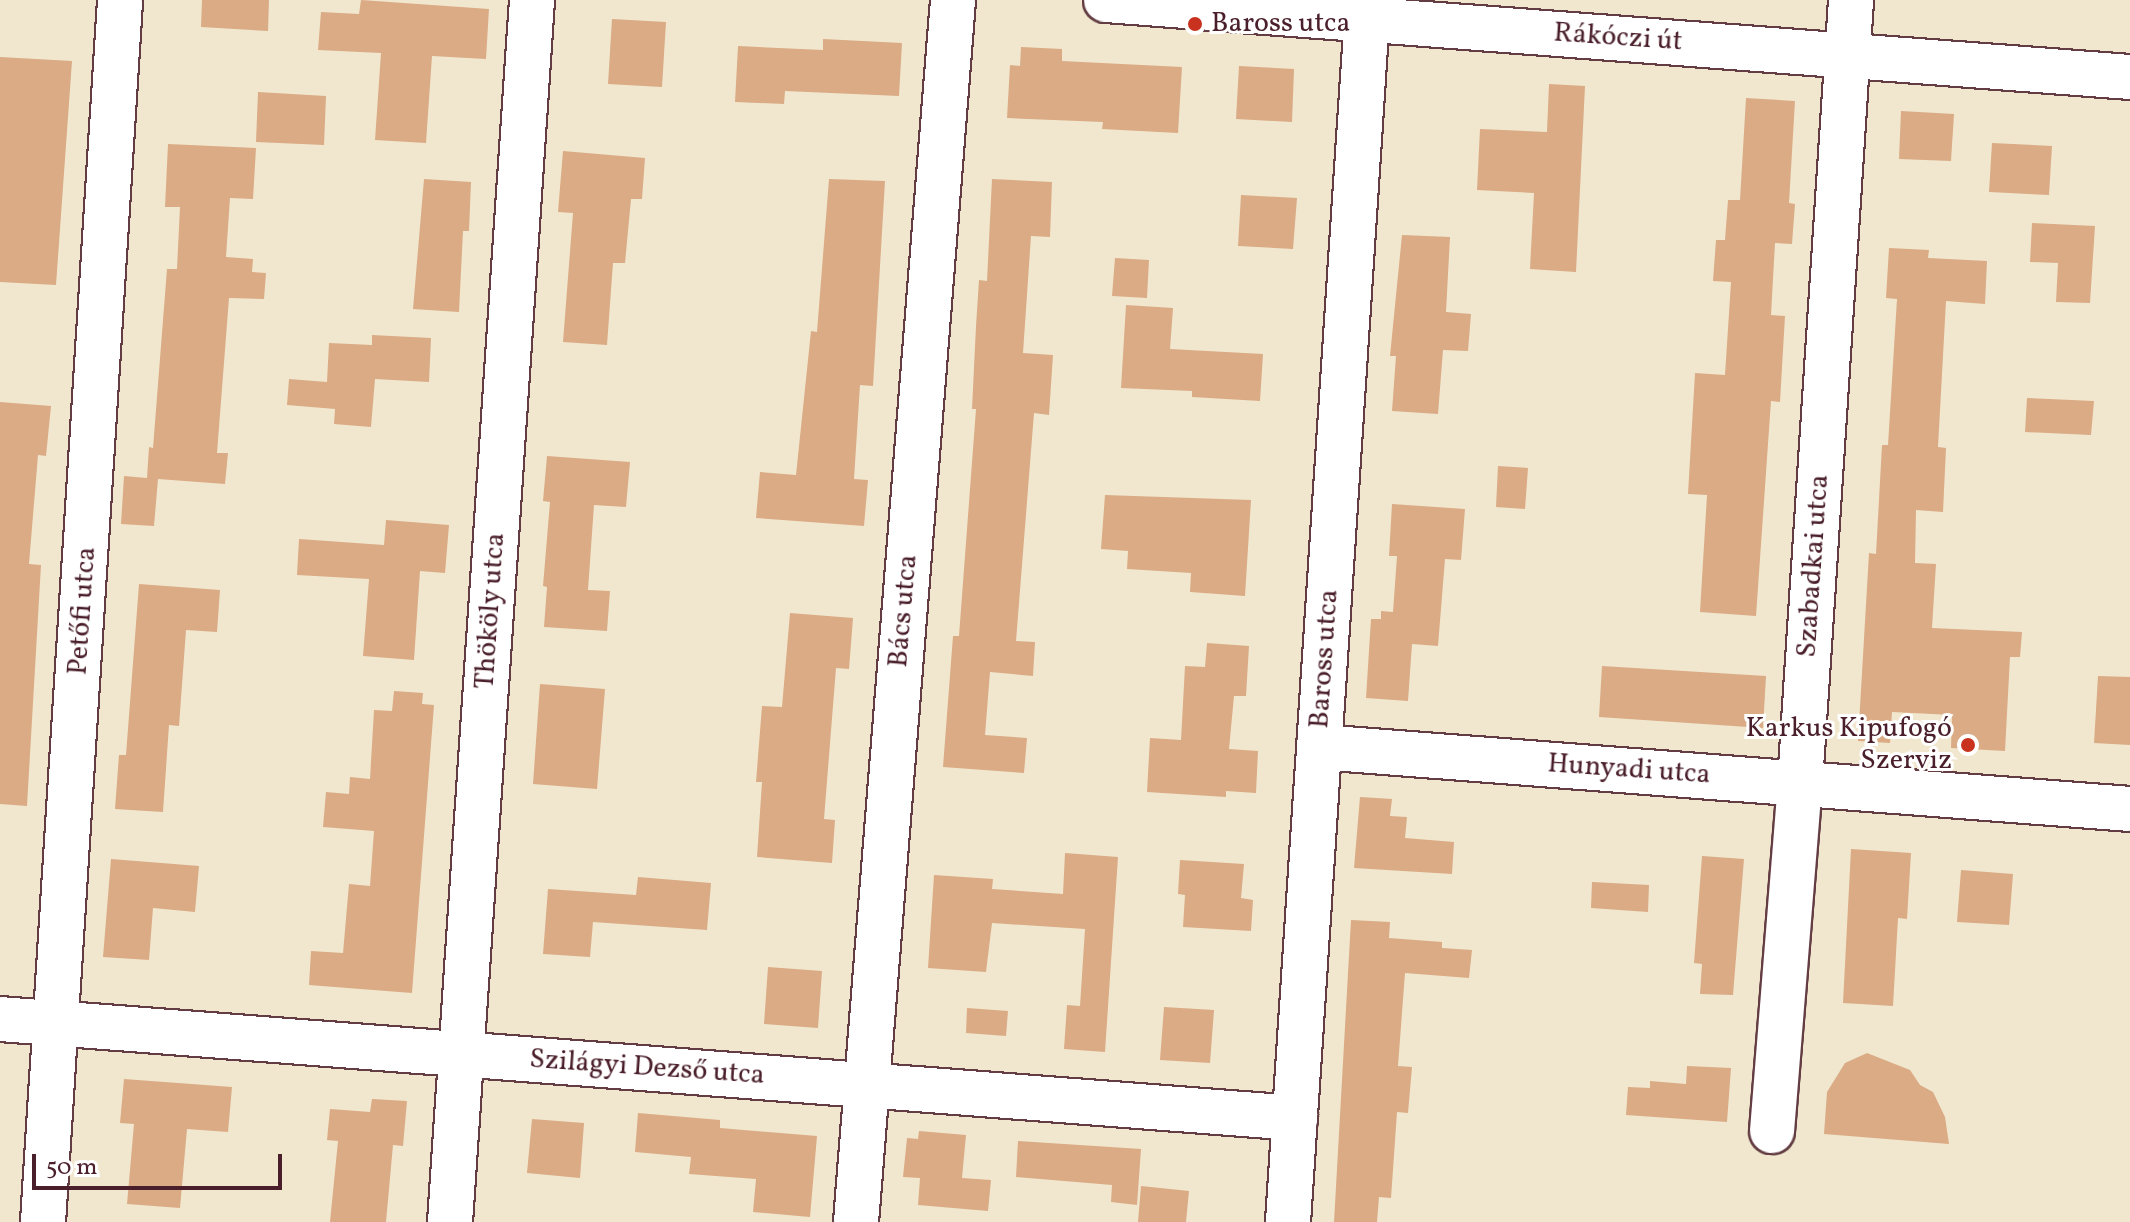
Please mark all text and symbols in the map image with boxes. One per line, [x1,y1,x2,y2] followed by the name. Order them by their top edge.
[1211,7,1350,41] place label: Baross utca
[1186,15,1204,33] marker: Baross utca
[1552,17,1684,59] street label: Rákóczi út
[1791,473,1837,659] street label: Szabadkai utca
[469,531,513,691] street label: Thököly utca
[62,546,104,676] street label: Petőfi utca
[882,553,926,669] street label: Bács utca
[1303,588,1347,730] street label: Baross utca
[1746,712,1952,778] place label: Karkus Kipufogó Szerviz
[1959,736,1977,754] marker: Karkus Kipufogó Szerviz
[1546,748,1712,792] street label: Hunyadi utca
[528,1043,766,1093] street label: Szilágyi Dezső utca
[36,1138,286,1188] scale bar
[46,1151,98,1185] text: 50 m

